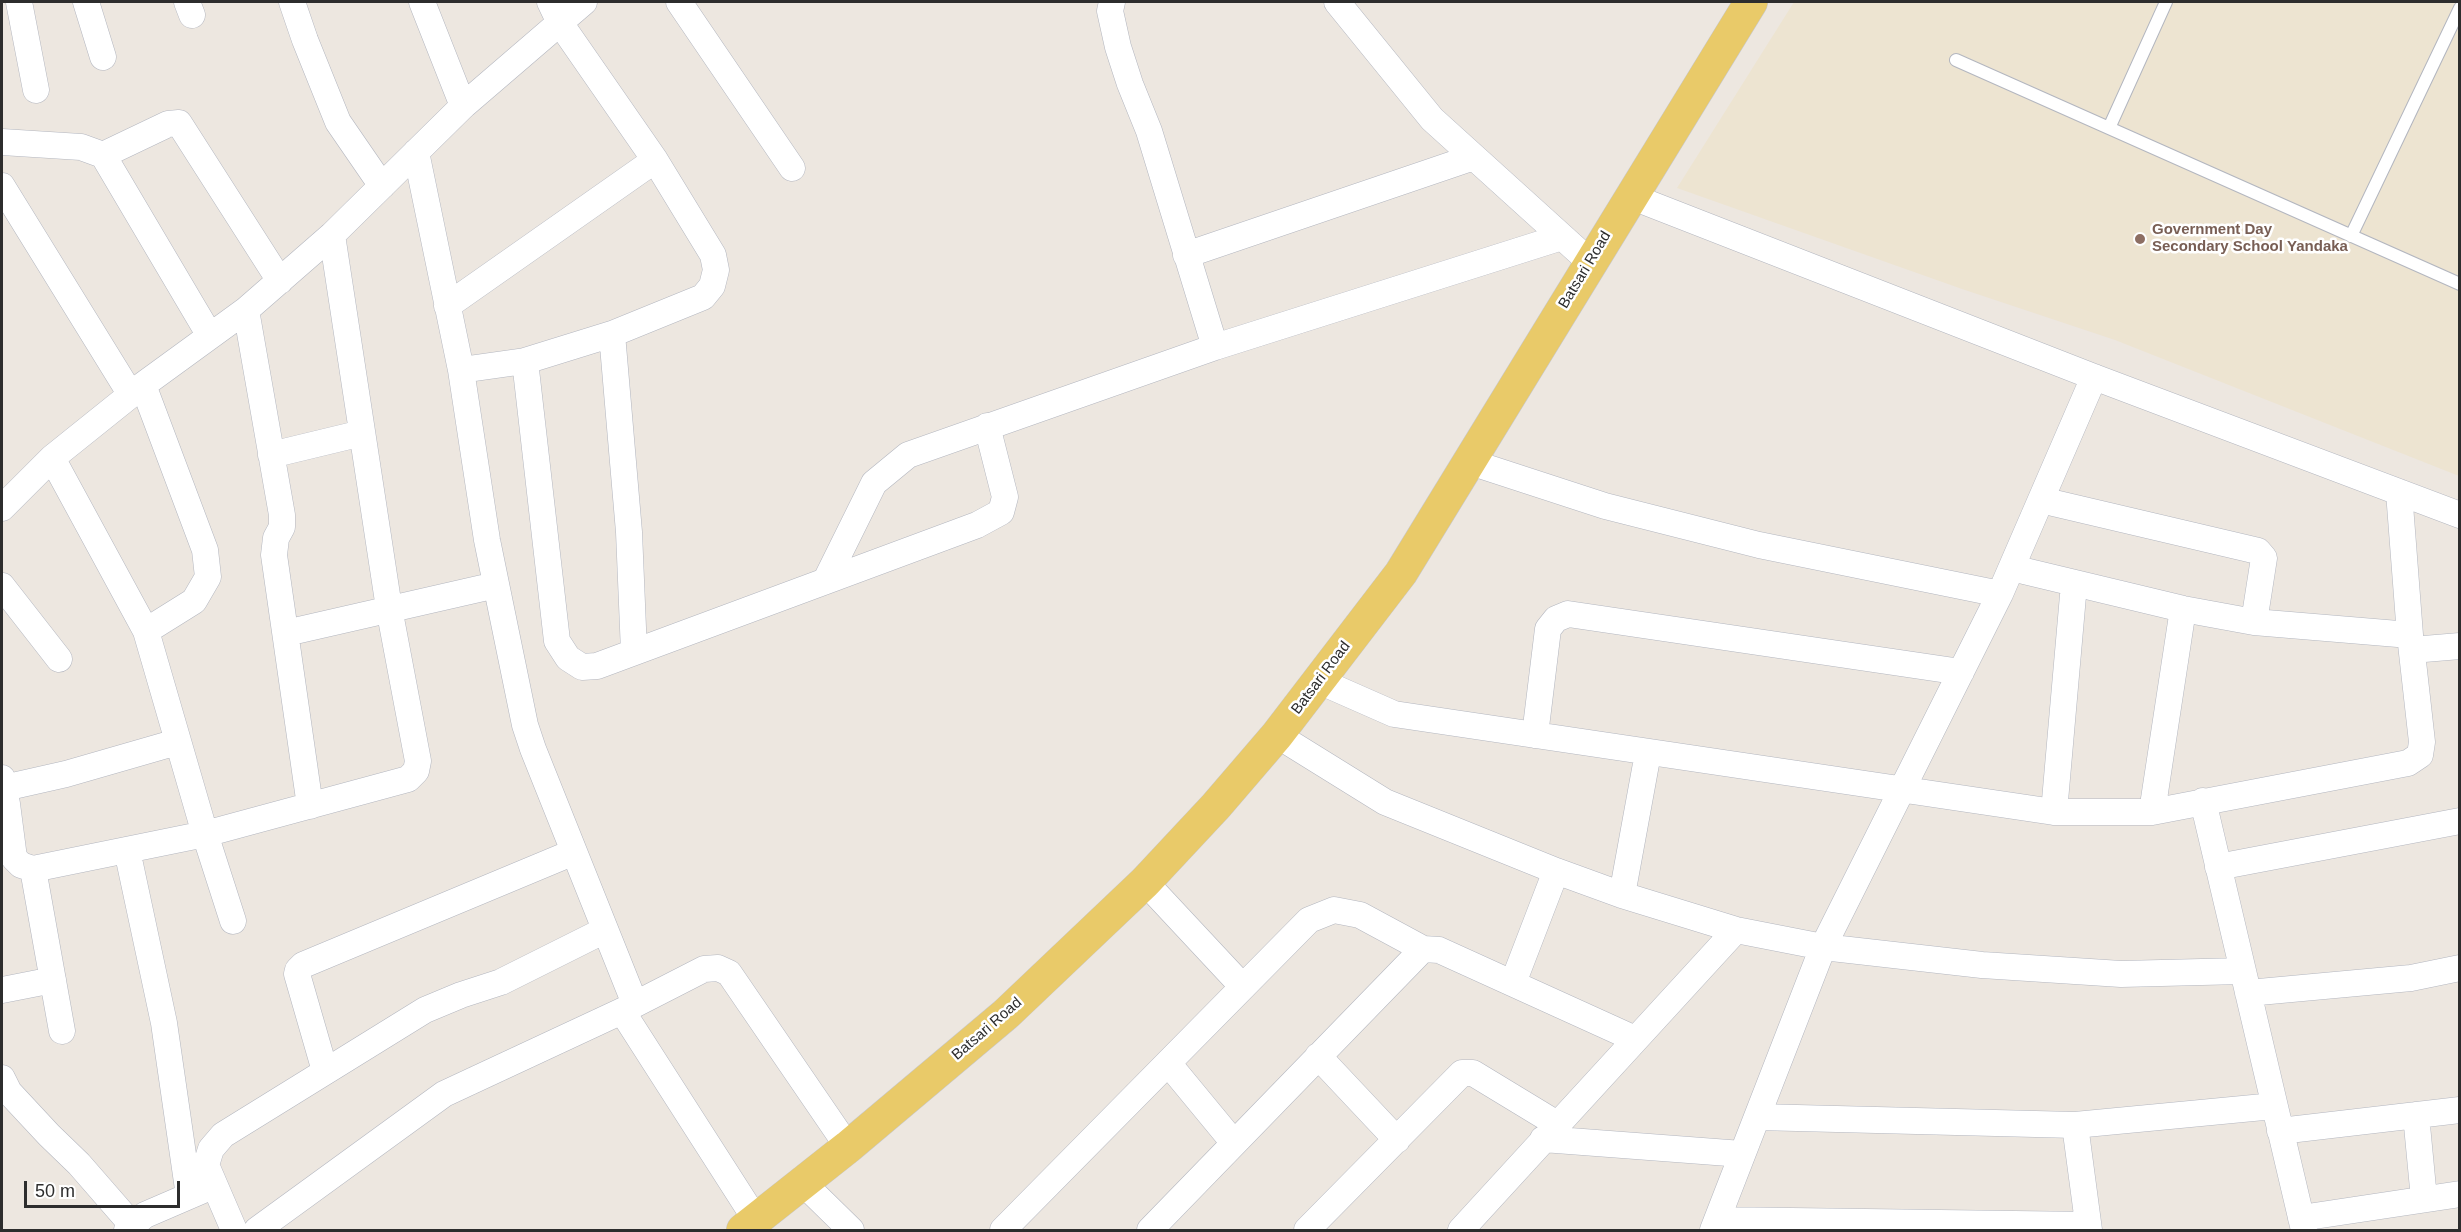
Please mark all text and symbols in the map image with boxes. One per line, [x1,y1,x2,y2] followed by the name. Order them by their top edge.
[2152,221,2348,256] place label: Government Day Secondary School Yandaka
[1555,228,1615,312] street label: Batsari Road
[2133,232,2147,246] marker: Government Day Secondary School Yandaka
[1288,638,1354,718] street label: Batsari Road
[948,994,1026,1064] street label: Batsari Road
[27,1169,183,1207] scale bar
[35,1181,75,1201] text: 50 m

